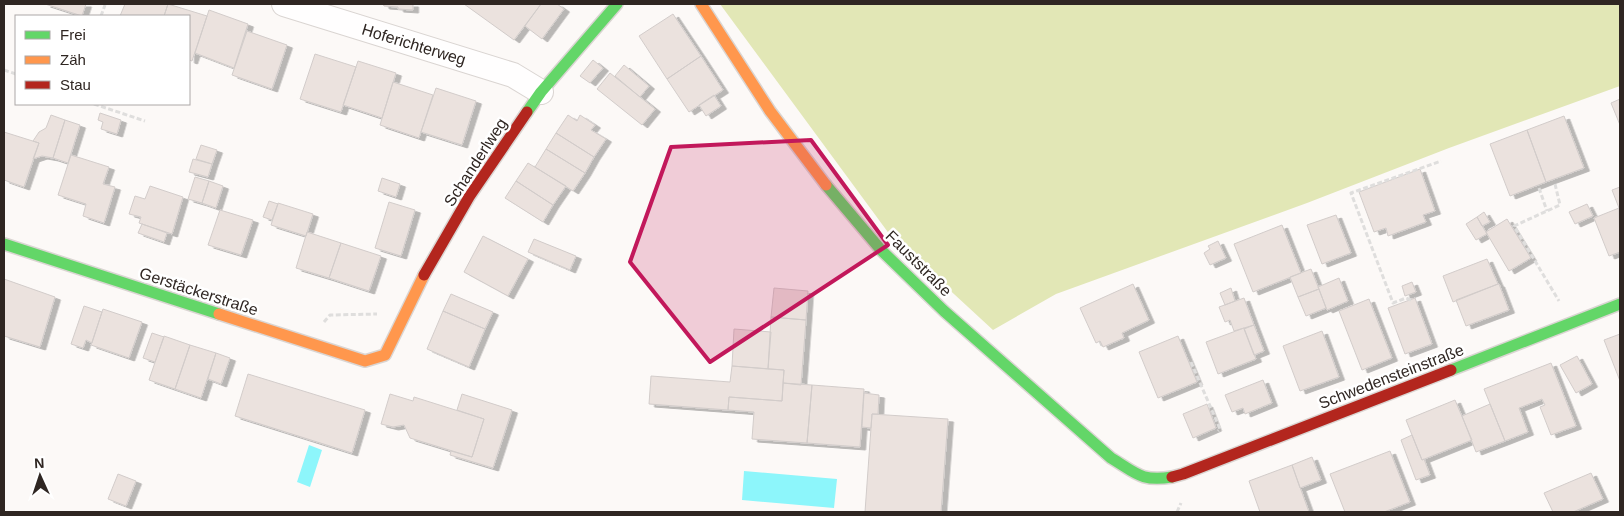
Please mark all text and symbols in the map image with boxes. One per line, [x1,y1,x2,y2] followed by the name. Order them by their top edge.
[15,15,190,105] legend
[360,21,468,68] street label: Hoferichterweg
[60,26,86,43] text: Frei
[60,51,86,68] text: Zäh
[60,76,91,93] text: Stau
[441,115,510,209] street label: Schanderlweg
[882,227,955,300] street label: Fauststraße
[137,264,260,319] street label: Gerstäckerstraße
[1316,341,1466,412] street label: Schwedensteinstraße
[15,451,65,501] north arrow
[34,455,45,471] text: N

